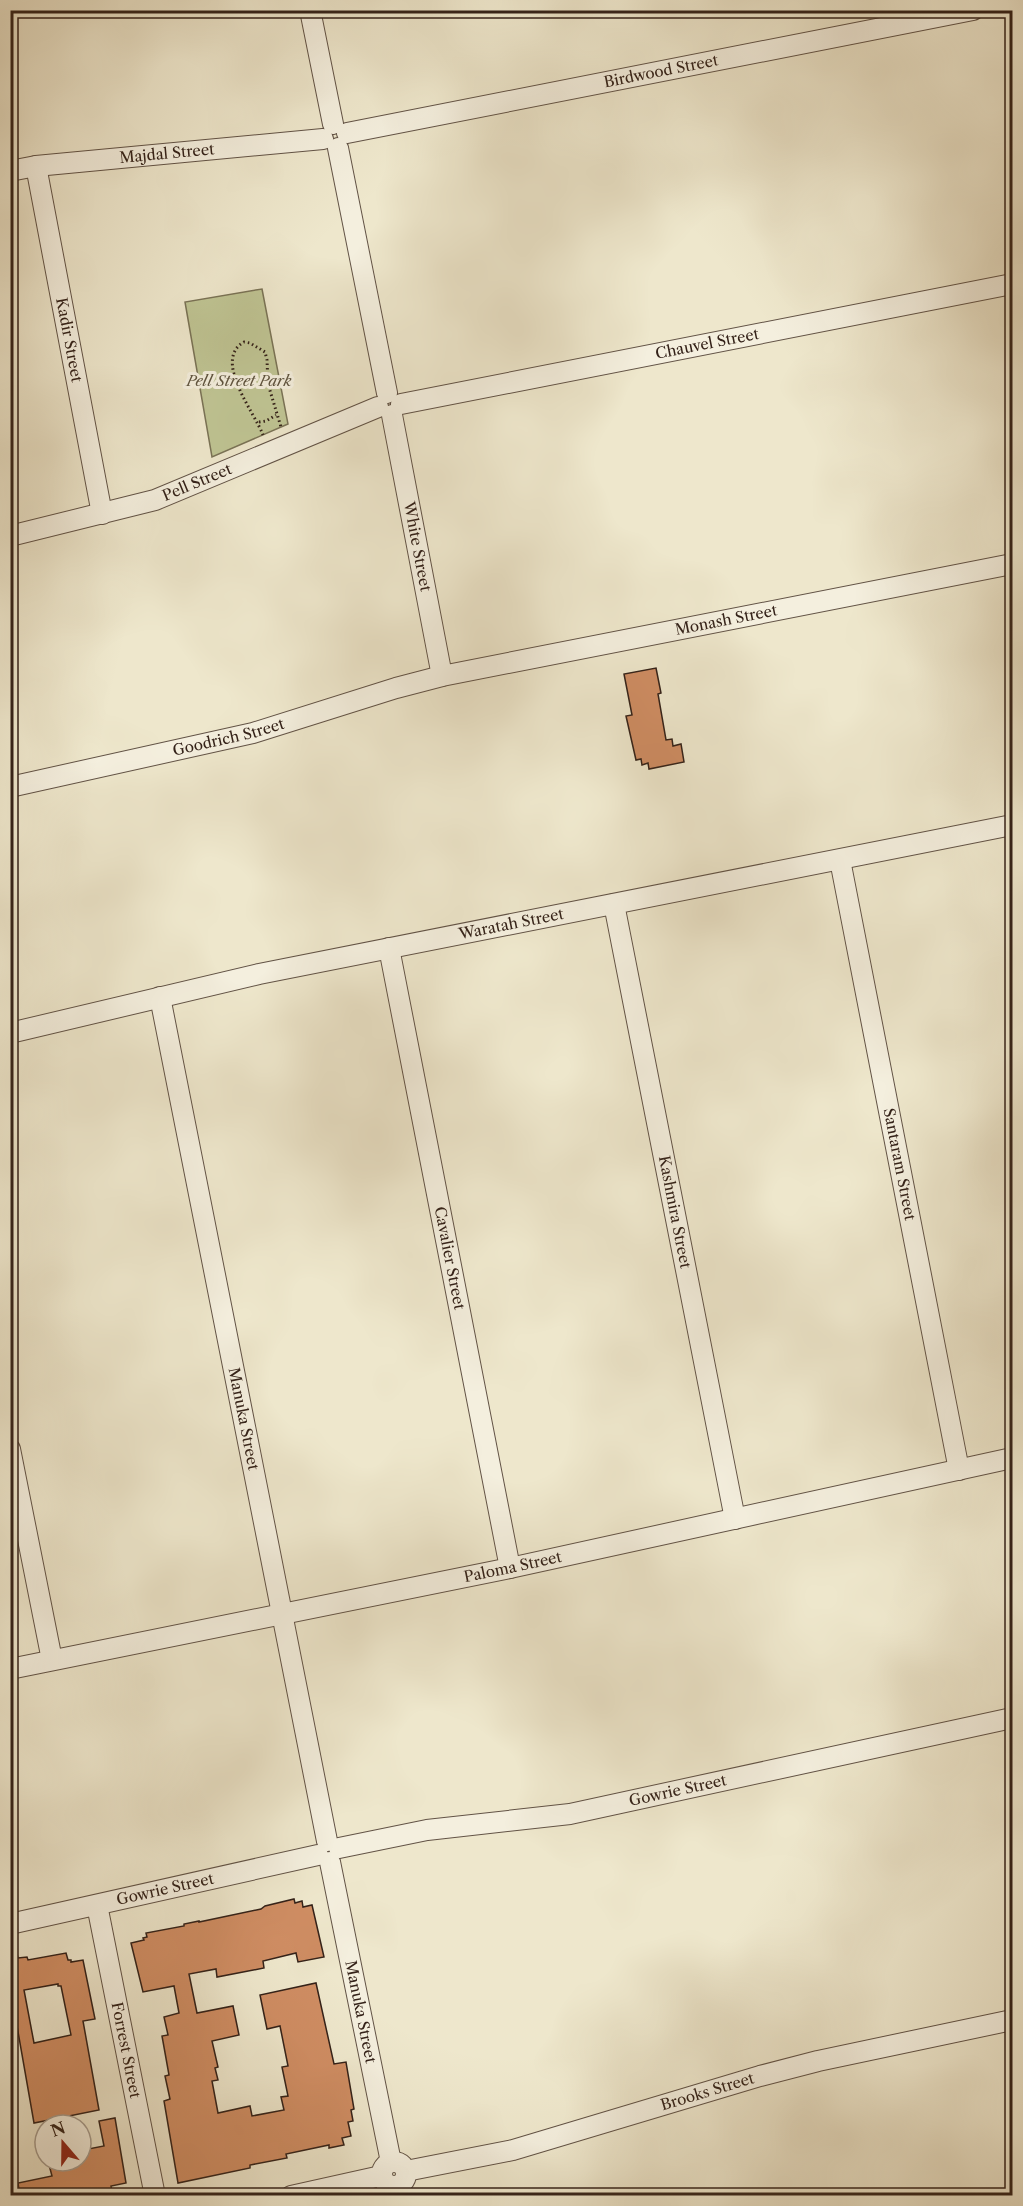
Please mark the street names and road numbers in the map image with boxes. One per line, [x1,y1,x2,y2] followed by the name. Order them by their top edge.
[602,50,720,91] street label: Birdwood Street
[119,139,216,167] street label: Majdal Street
[52,296,87,384] street label: Kadir Street
[654,324,761,363] street label: Chauvel Street
[159,459,235,505] street label: Pell Street
[400,499,436,594] street label: White Street
[673,600,780,639] street label: Monash Street
[171,714,287,760] street label: Goodrich Street
[456,904,566,943] street label: Waratah Street
[880,1106,920,1223] street label: Santaram Street
[655,1154,696,1271] street label: Kashmira Street
[431,1205,470,1312] street label: Cavalier Street
[225,1366,264,1472] street label: Manuka Street
[462,1547,564,1586] street label: Paloma Street
[627,1770,729,1810] street label: Gowrie Street
[115,1868,216,1909] street label: Gowrie Street
[341,1959,381,2065] street label: Manuka Street
[108,2000,145,2100] street label: Forrest Street
[658,2068,757,2114] street label: Brooks Street

